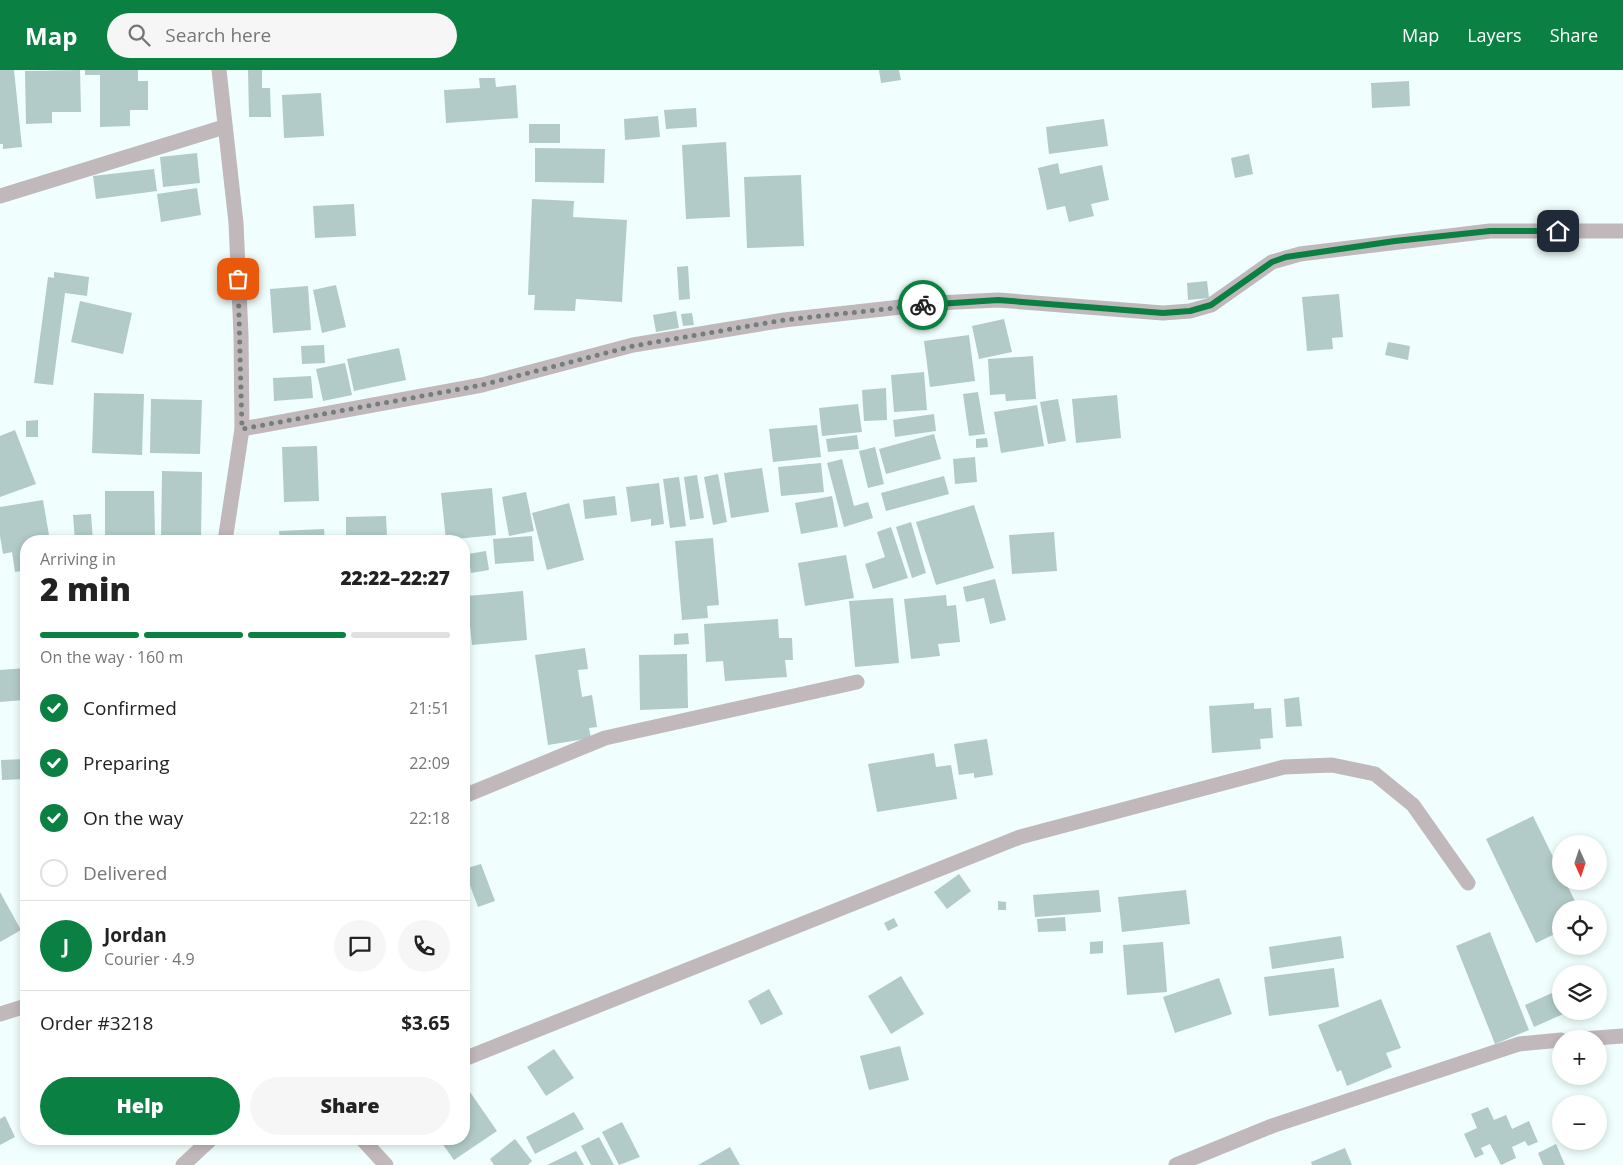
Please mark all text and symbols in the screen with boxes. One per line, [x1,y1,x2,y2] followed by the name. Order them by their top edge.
[107,13,457,58] search box
[25,19,77,52] text: Map
[125,21,153,49] icon: search
[165,22,271,48] text: Search here
[1402,23,1439,47] text: Map
[1467,23,1522,47] text: Layers
[1550,23,1598,47] text: Share
[1537,210,1579,252] pin
[1544,217,1572,245] icon: home
[217,258,259,300] pin
[224,265,252,293] icon: bag
[898,280,948,330] courier
[909,291,937,319] icon: bike
[40,548,116,570] text: Arriving in
[340,565,450,591] text: 22:22–22:27
[40,567,131,610] text: 2 min
[40,646,183,668] text: On the way · 160 m
[40,694,68,722] icon: check
[83,695,177,721] text: Confirmed
[409,697,450,719] text: 21:51
[40,749,68,777] icon: check
[83,750,170,776] text: Preparing
[409,752,450,774] text: 22:09
[40,804,68,832] icon: check
[83,805,183,831] text: On the way
[409,807,450,829] text: 22:18
[1552,835,1608,890] north arrow
[1552,835,1607,1150] map controls
[83,860,167,886] text: Delivered
[1552,900,1607,955] button: locate
[334,920,386,972] button: chat
[398,920,450,972] button: phone
[104,922,167,948] text: Jordan
[63,933,69,959] text: J
[104,948,195,970] text: Courier · 4.9
[1552,965,1607,1020] button: layers
[40,1010,153,1036] text: Order #3218
[401,1010,450,1036] text: $3.65
[1552,1030,1607,1085] button: +
[40,1077,240,1135] button: Help
[250,1077,450,1135] button: Share
[1552,1095,1607,1150] button: −

